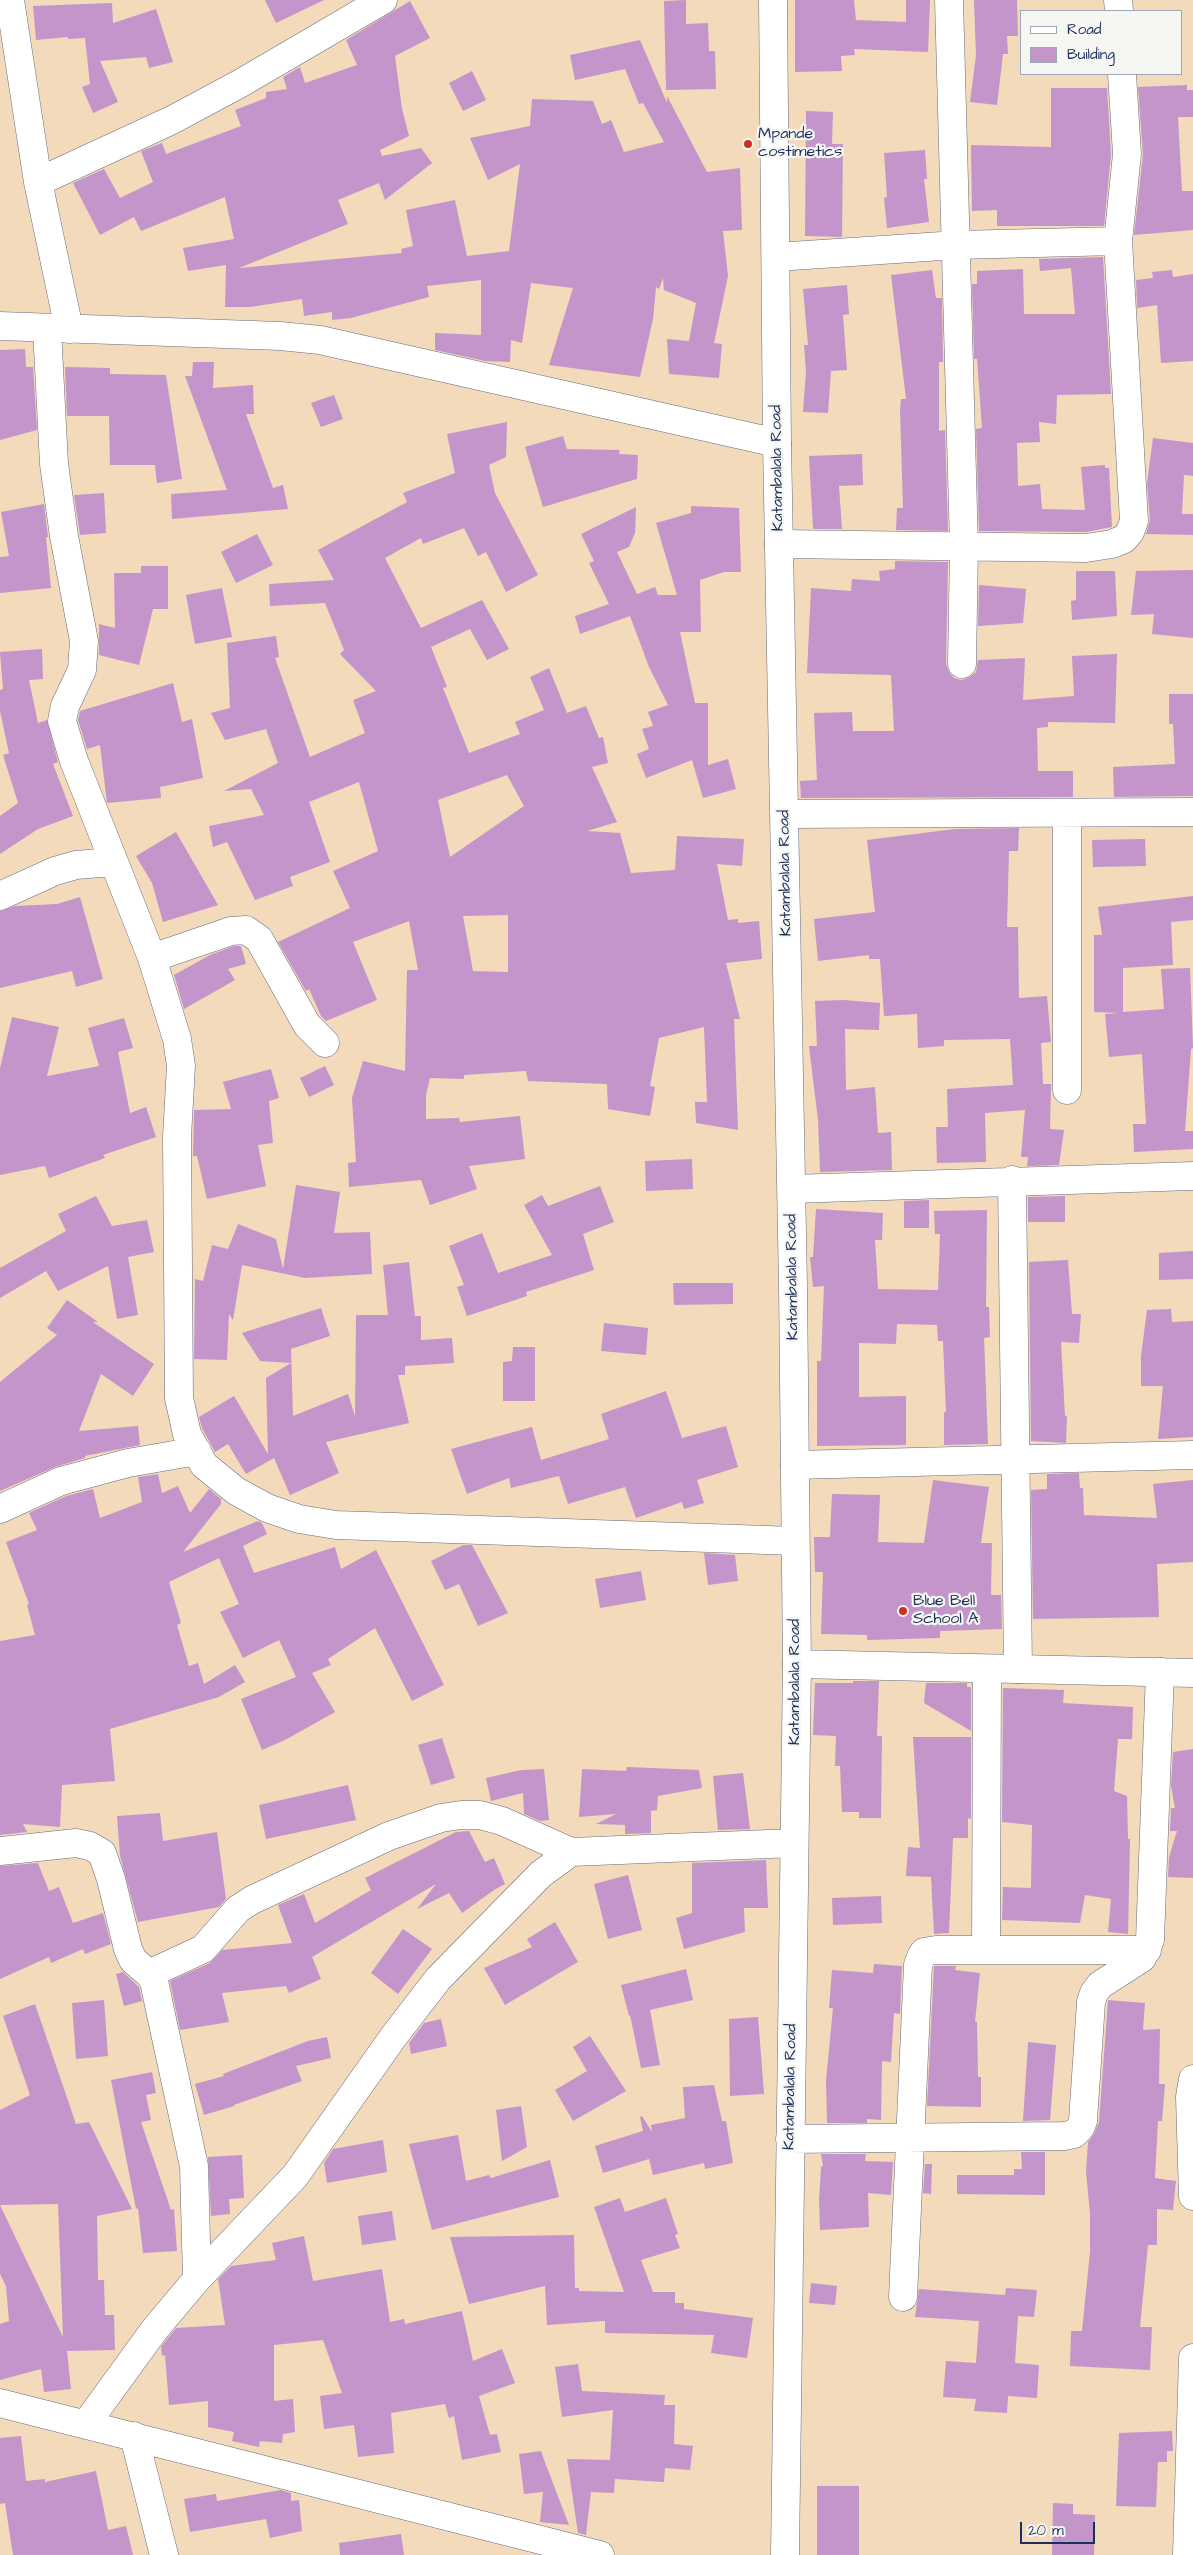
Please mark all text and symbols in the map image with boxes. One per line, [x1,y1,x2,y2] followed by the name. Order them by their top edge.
[1020,10,1183,75] legend
[1067,19,1101,40] text: Road
[1067,44,1115,65] text: Building
[758,125,842,163] place label: Mpande costimetics
[742,138,754,150] marker: Mpande costimetics
[767,405,789,531] street label: Katambalala Road
[775,810,797,936] street label: Katambalala Road
[782,1214,804,1340] street label: Katambalala Road
[913,1592,978,1630] place label: Blue Bell School A
[897,1605,909,1617] marker: Blue Bell School A
[786,1619,806,1745] street label: Katambalala Road
[780,2024,802,2150] street label: Katambalala Road
[1023,2512,1098,2544] scale bar
[1028,2520,1064,2541] text: 20 m

